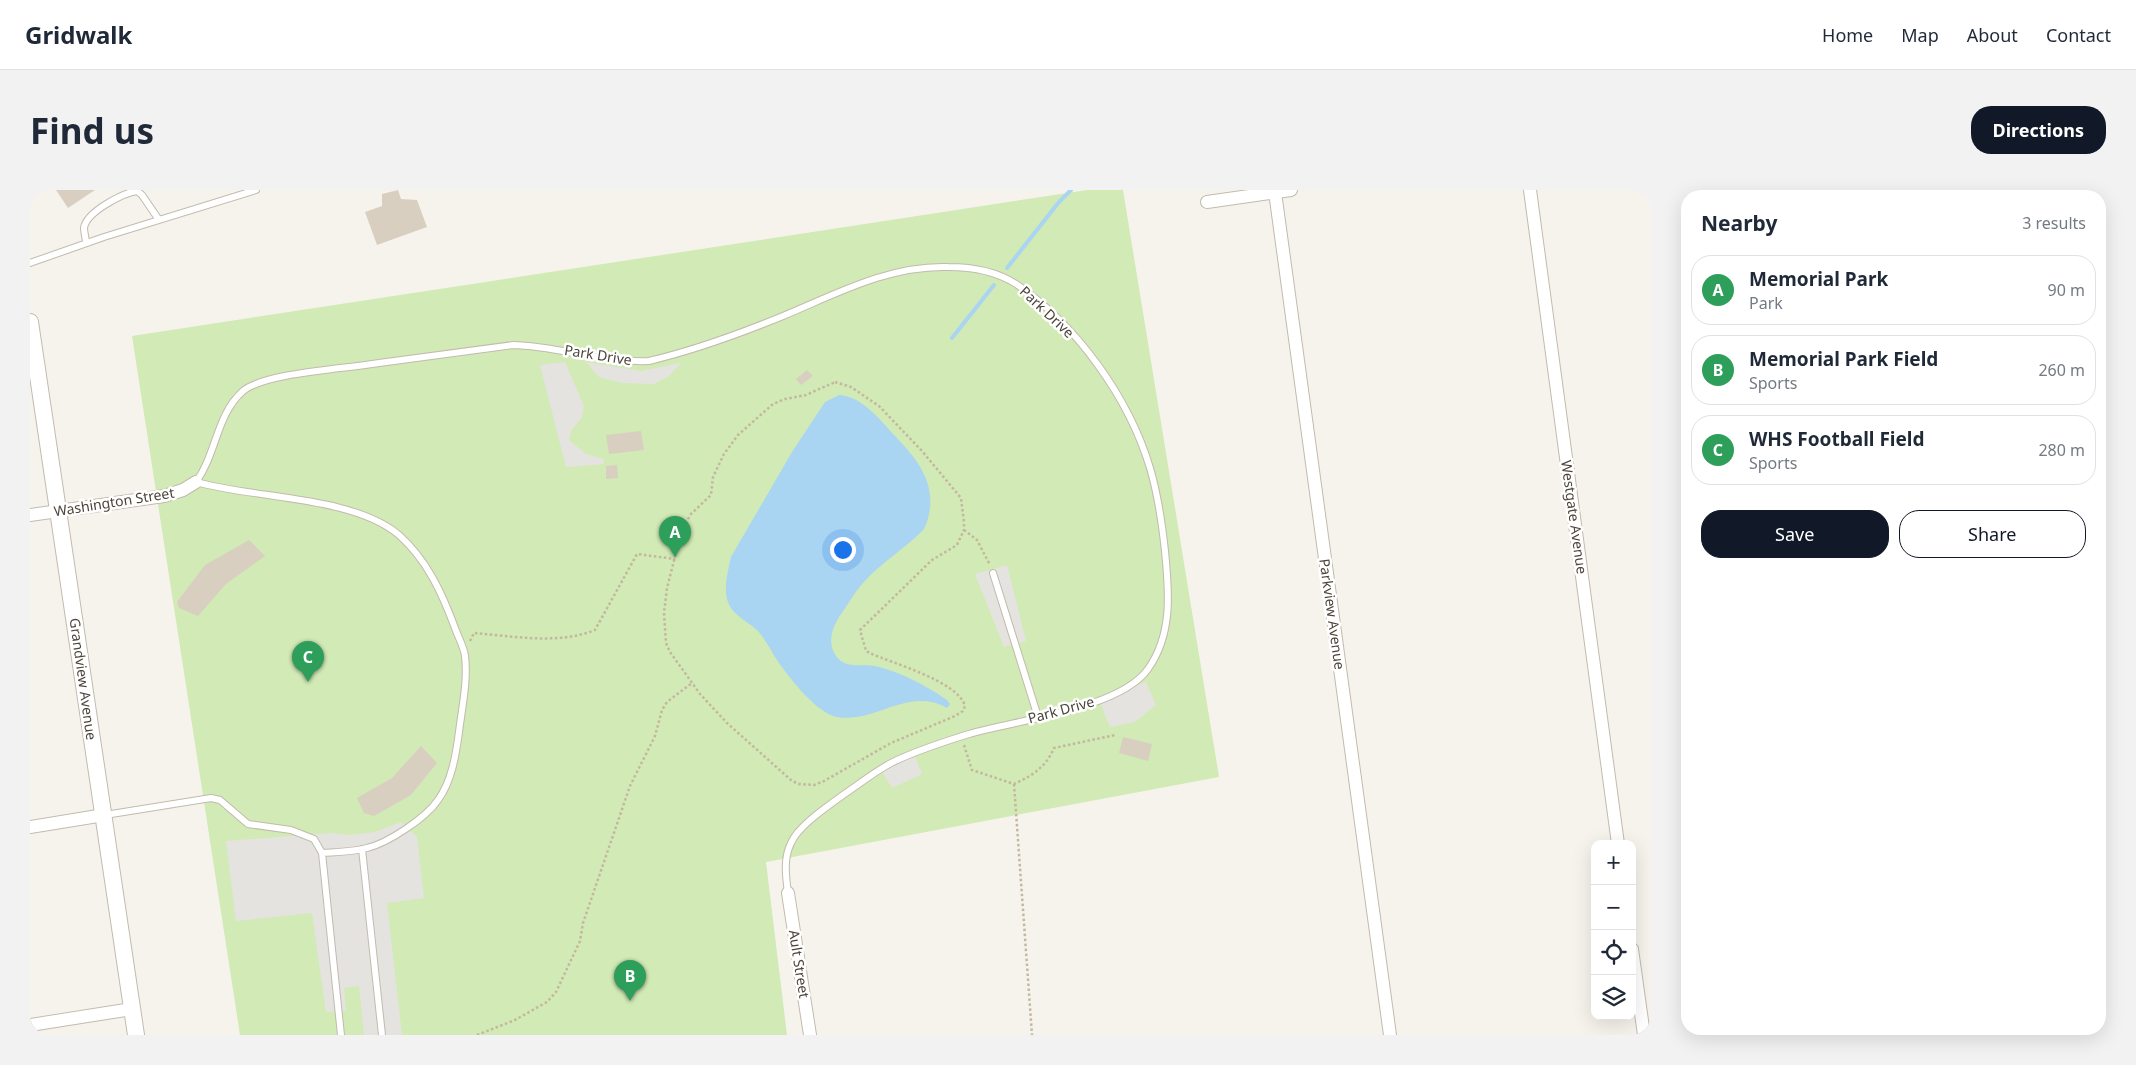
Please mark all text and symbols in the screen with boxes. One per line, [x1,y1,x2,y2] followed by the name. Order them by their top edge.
[25,18,132,51] text: Gridwalk
[1822,23,1873,47] text: Home
[1901,23,1939,47] text: Map
[1967,23,2018,47] text: About
[2046,23,2111,47] text: Contact
[1971,106,2106,154] button: Directions
[30,107,154,154] text: Find us
[1701,209,1777,237] text: Nearby
[2022,212,2086,234] text: 3 results
[1749,266,1888,292] text: Memorial Park
[1712,279,1724,301] text: A
[2048,279,2085,301] text: 90 m
[1016,282,1079,342] street label: Park Drive
[1749,292,1783,314] text: Park
[563,340,633,369] street label: Park Drive
[1749,346,1938,372] text: Memorial Park Field
[1713,359,1723,381] text: B
[2038,359,2085,381] text: 260 m
[1749,372,1797,394] text: Sports
[1749,426,1925,452] text: WHS Football Field
[1713,439,1723,461] text: C
[2038,439,2085,461] text: 280 m
[1749,452,1797,474] text: Sports
[1557,459,1592,575] street label: Westgate Avenue
[52,483,176,520] street label: Washington Street
[1701,510,1889,558] button: Save
[1899,510,2086,558] button: Share
[659,516,691,557] pin: A
[830,537,856,563] your location
[1315,557,1350,671] street label: Parkview Avenue
[66,617,101,741] street label: Grandview Avenue
[292,641,324,682] pin: C
[1026,692,1096,727] street label: Park Drive
[1591,840,1636,1020] map controls
[1591,840,1636,885] button: +
[1591,885,1636,930] button: −
[785,928,814,999] street label: Ault Street
[1591,930,1636,975] button: locate
[614,960,646,1001] pin: B
[1591,975,1636,1020] button: layers

